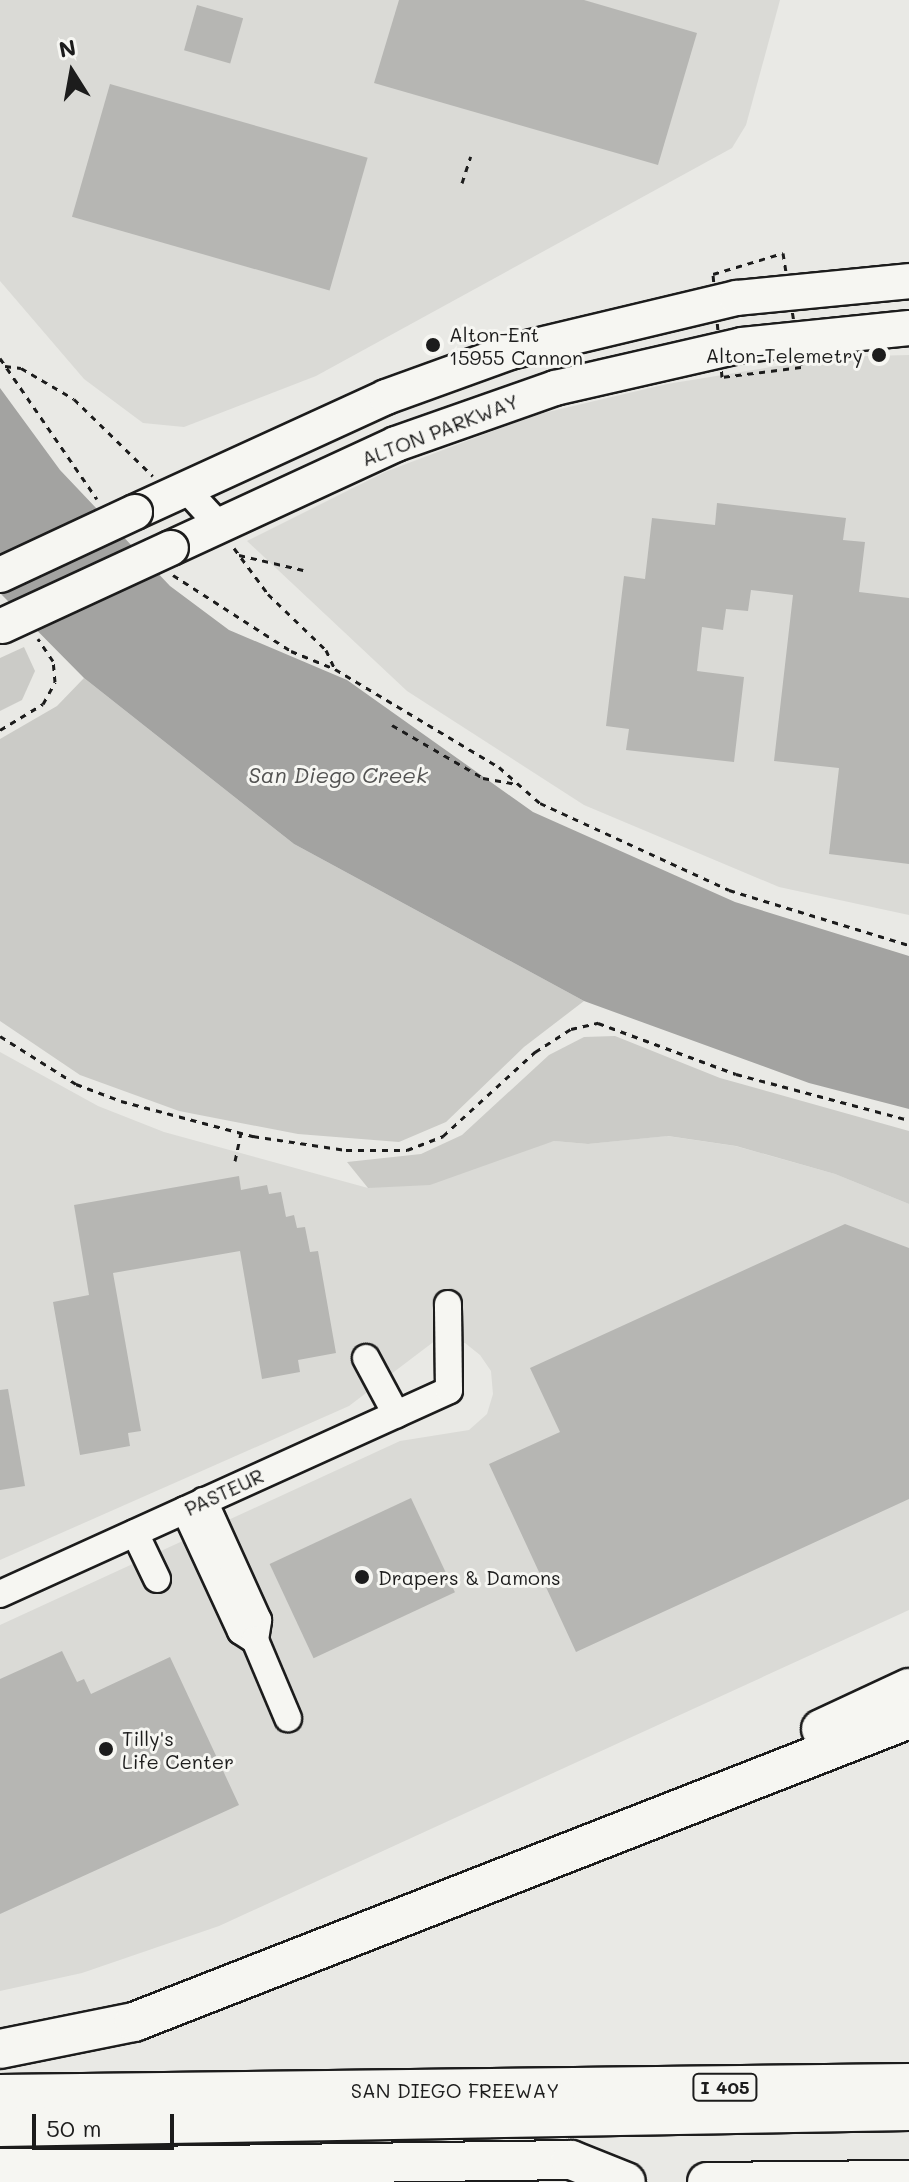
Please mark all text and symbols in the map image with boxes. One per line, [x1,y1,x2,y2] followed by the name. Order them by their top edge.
[32,32,112,112] north arrow
[56,32,78,64] text: N
[449,322,583,369] place label: Alton-Ent 15955 Cannon
[424,336,442,354] marker: Alton-Ent 15955 Cannon
[705,343,863,367] place label: Alton-Telemetry
[870,346,888,364] marker: Alton-Telemetry
[358,389,522,471] street label: ALTON PARKWAY
[248,762,428,788] water label: San Diego Creek
[181,1463,267,1521] street label: PASTEUR
[378,1565,561,1589] place label: Drapers & Damons
[353,1568,371,1586] marker: Drapers & Damons
[122,1726,234,1773] place label: Tilly's Life Center
[97,1740,115,1758] marker: Tilly's Life Center
[691,2073,759,2101] road number: I 405
[351,2078,559,2102] street label: SAN DIEGO FREEWAY
[36,2098,178,2148] scale bar
[46,2112,102,2143] text: 50 m

